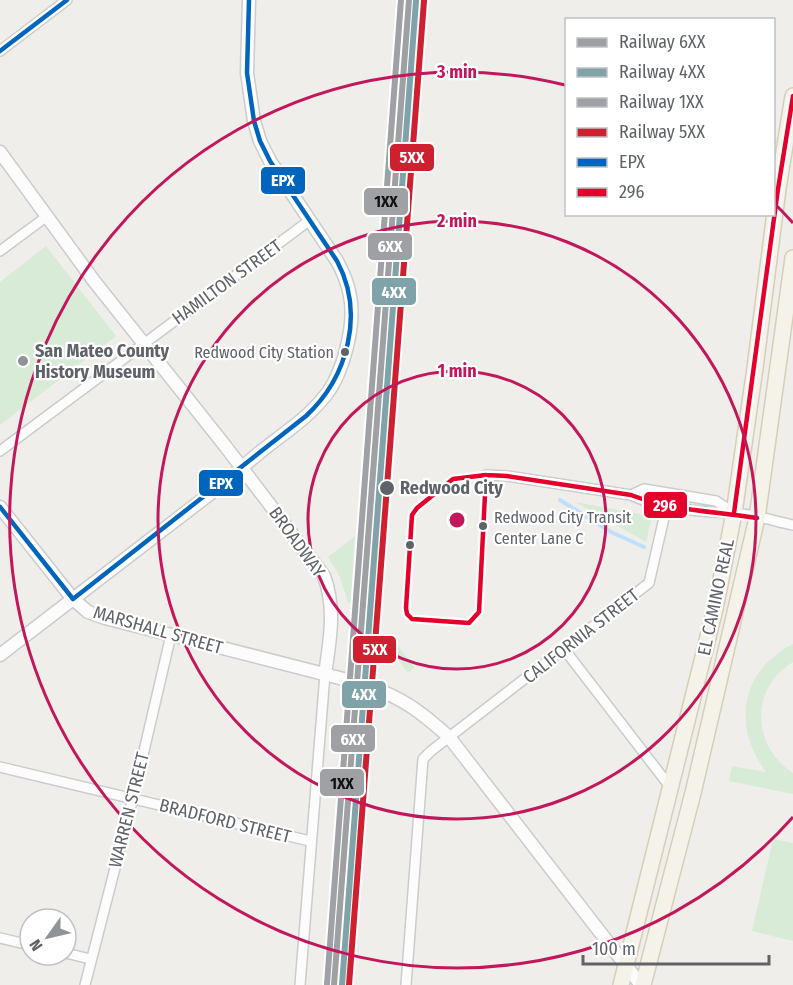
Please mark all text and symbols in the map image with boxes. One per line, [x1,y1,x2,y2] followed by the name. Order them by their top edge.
[565,18,775,216] legend
[619,31,706,53] text: Railway 6XX
[436,61,477,83] text: 3 min
[619,61,706,83] text: Railway 4XX
[619,91,704,113] text: Railway 1XX
[619,121,705,143] text: Railway 5XX
[389,143,435,172] line badge: 5XX
[400,148,425,167] text: 5XX
[619,151,645,173] text: EPX
[260,166,306,195] line badge: EPX
[271,171,296,190] text: EPX
[619,181,645,203] text: 296
[363,187,409,216] line badge: 1XX
[374,192,398,211] text: 1XX
[436,210,477,232] text: 2 min
[367,232,413,261] line badge: 6XX
[168,234,287,329] street label: HAMILTON STREET
[377,237,403,256] text: 6XX
[371,277,417,306] line badge: 4XX
[381,283,407,302] text: 4XX
[35,340,170,383] place label: San Mateo County History Museum
[194,343,334,362] place label: Redwood City Station
[339,346,351,358] marker: Redwood City Station
[16,354,30,368] marker: San Mateo County History Museum
[437,360,477,382] text: 1 min
[198,469,244,497] line badge: EPX
[209,474,234,493] text: EPX
[400,477,503,499] place label: Redwood City
[378,479,396,497] marker: Redwood City
[643,491,688,519] line badge: 296
[652,496,677,515] text: 296
[264,503,330,581] street label: BROADWAY
[494,508,632,548] place label: Redwood City Transit Center Lane C
[447,510,467,530] centre of rings
[477,520,489,532] marker: Redwood City Transit Center Lane C
[693,537,739,657] street label: EL CAMINO REAL
[404,539,416,551] unlabelled marker
[519,583,644,688] street label: CALIFORNIA STREET
[91,601,226,659] street label: MARSHALL STREET
[352,635,397,664] line badge: 5XX
[363,640,388,659] text: 5XX
[341,680,387,709] line badge: 4XX
[351,685,377,704] text: 4XX
[330,724,376,753] line badge: 6XX
[340,730,366,749] text: 6XX
[104,749,154,870] street label: WARREN STREET
[319,768,365,797] line badge: 1XX
[330,774,354,793] text: 1XX
[157,794,294,848] street label: BRADFORD STREET
[18,907,78,967] north arrow
[583,928,769,966] scale bar
[25,936,47,954] text: N
[592,938,636,960] text: 100 m

